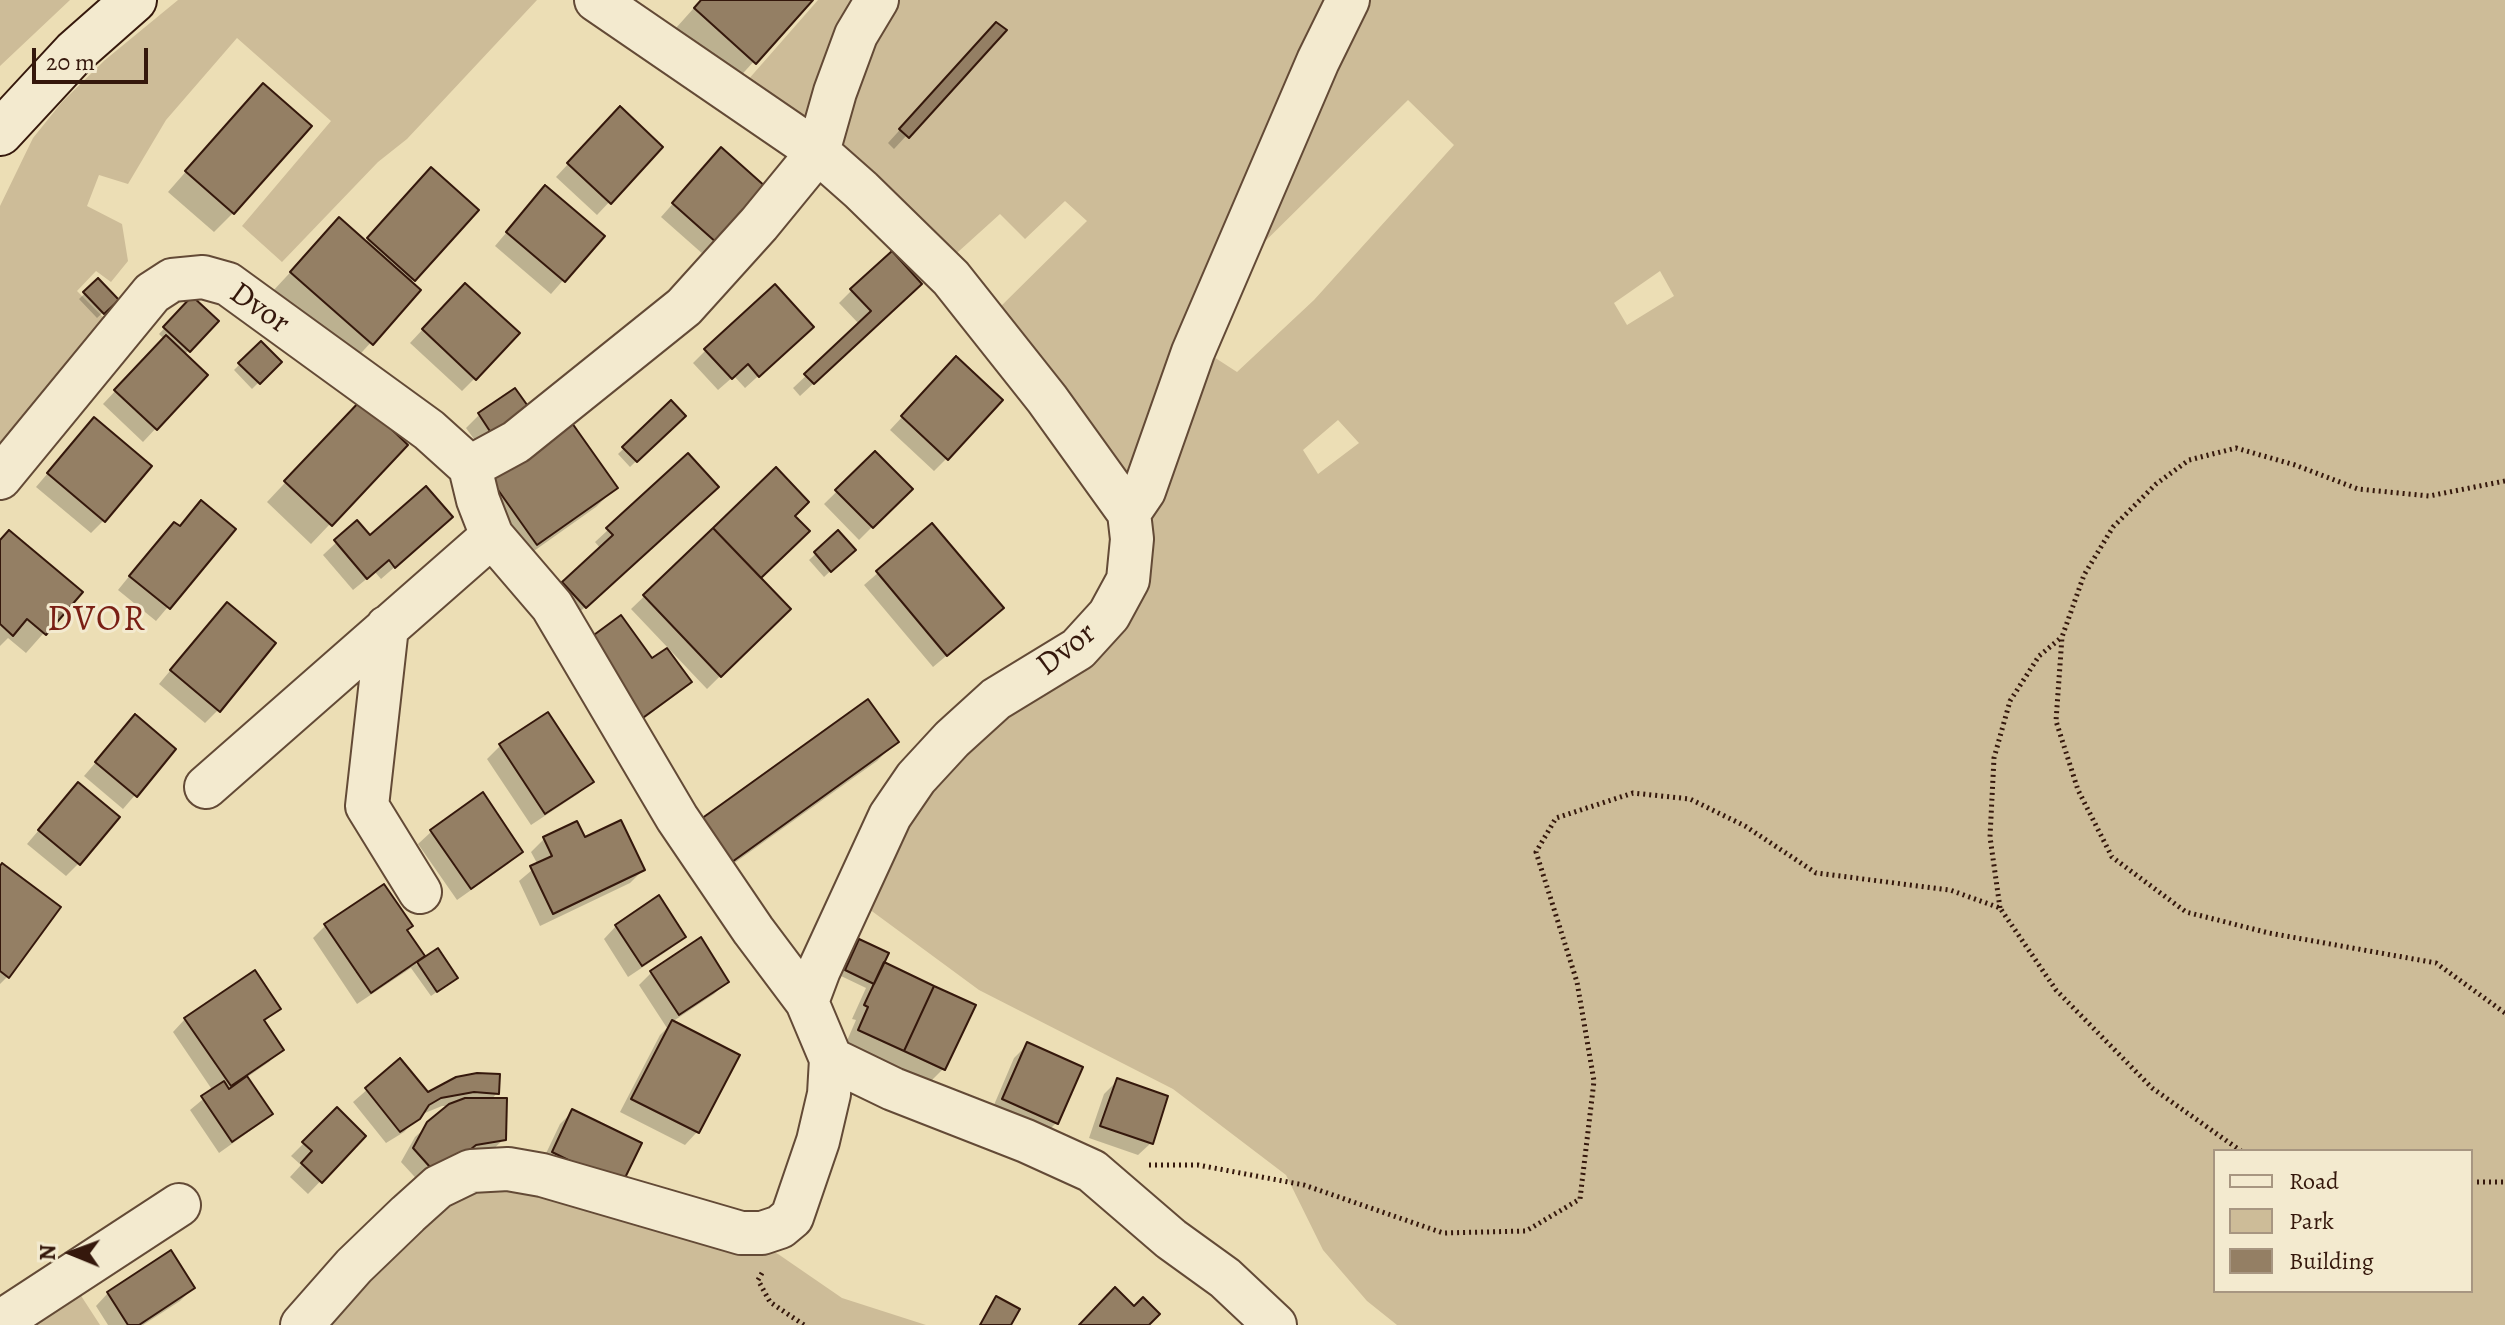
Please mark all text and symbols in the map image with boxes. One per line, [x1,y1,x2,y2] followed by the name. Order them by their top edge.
[36,32,152,82] scale bar
[46,46,95,78] text: 20 m
[221,275,297,343] street label: Dvor
[47,599,147,643] district label: DVOR
[1030,615,1104,685] street label: Dvor
[2213,1149,2473,1293] legend
[2289,1165,2339,1197] text: Road
[2289,1205,2334,1237] text: Park
[32,1213,112,1293] north arrow
[33,1244,63,1261] text: N
[2289,1245,2374,1277] text: Building

